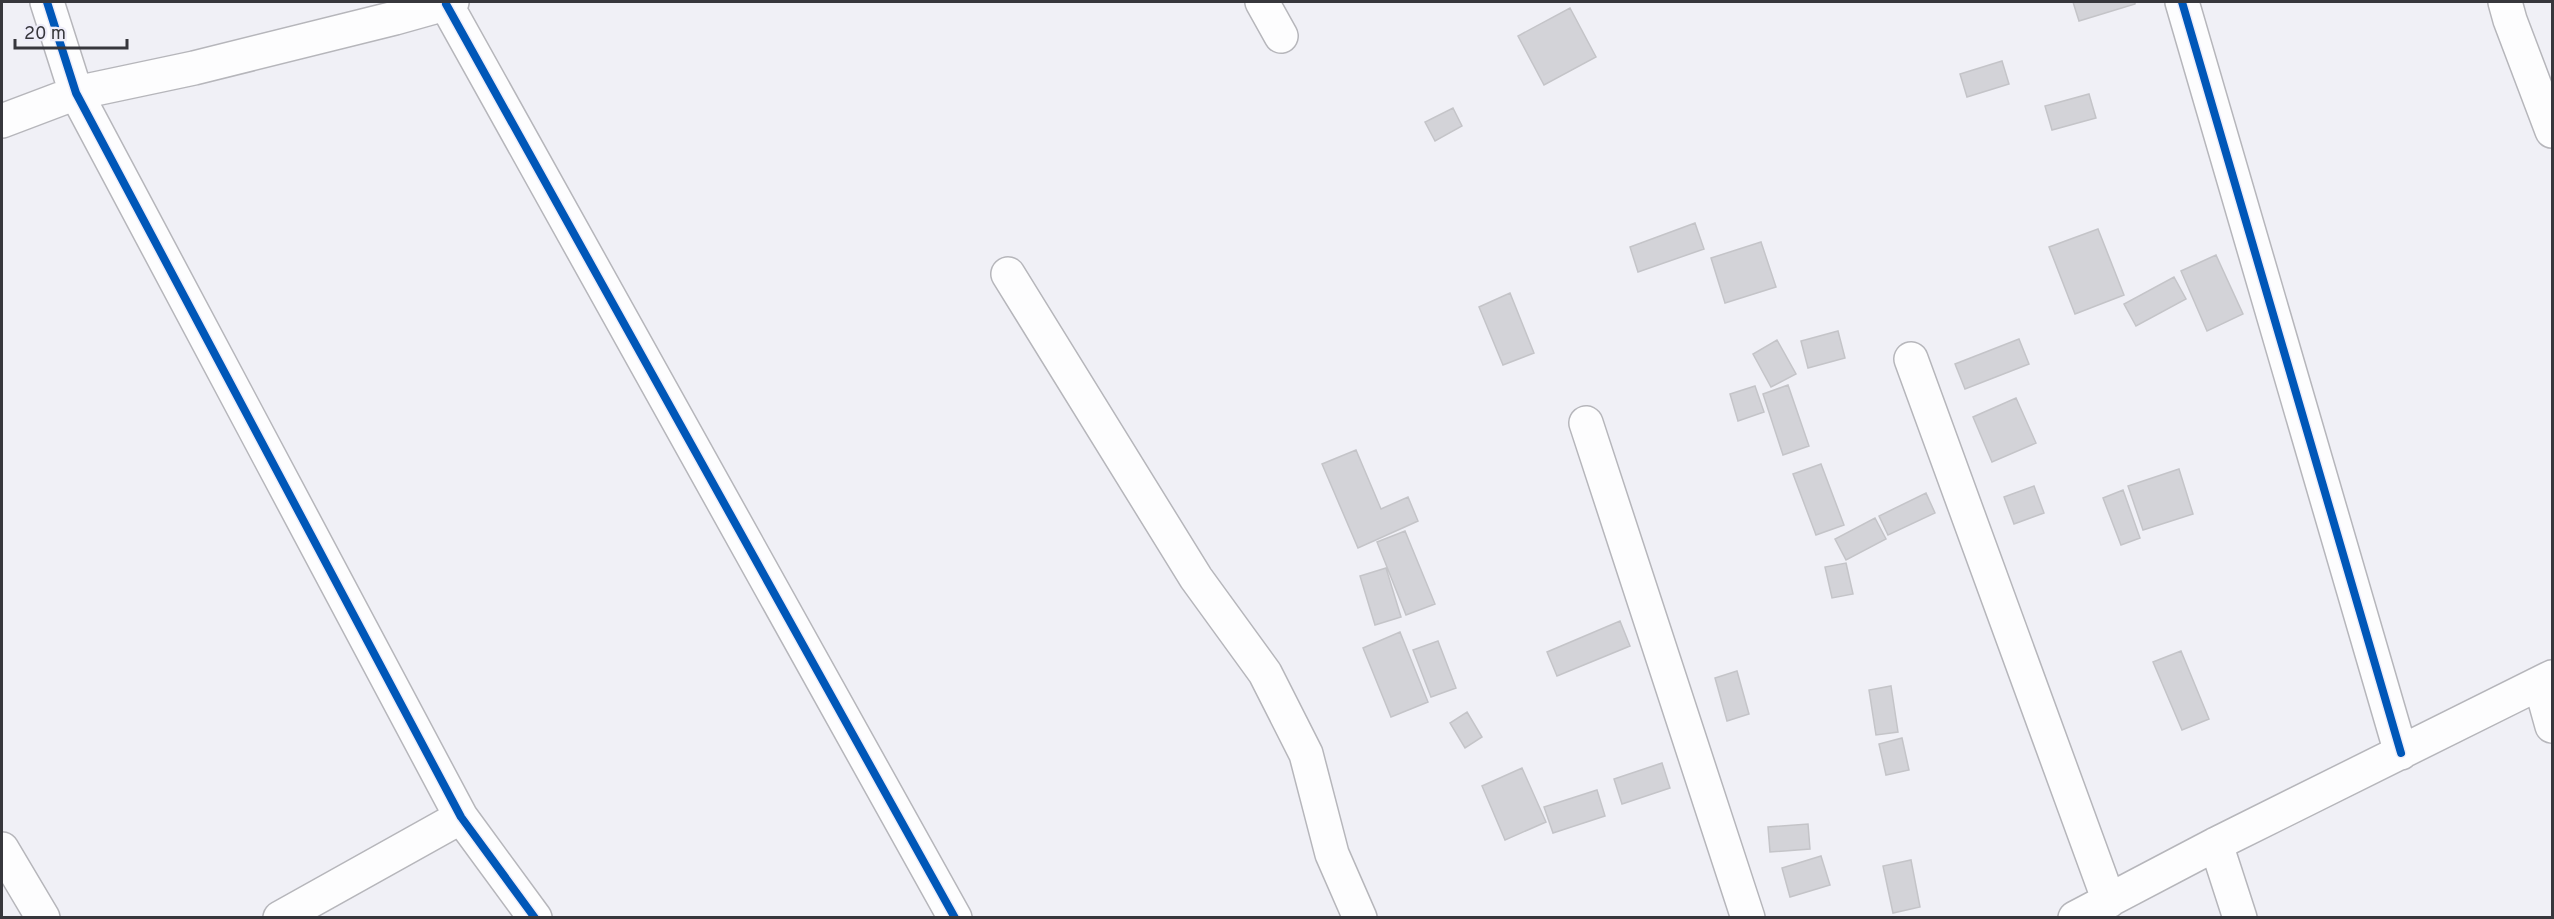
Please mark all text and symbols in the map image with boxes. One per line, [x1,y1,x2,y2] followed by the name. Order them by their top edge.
[15,12,128,50] scale bar
[24,23,66,46] text: 20 m

